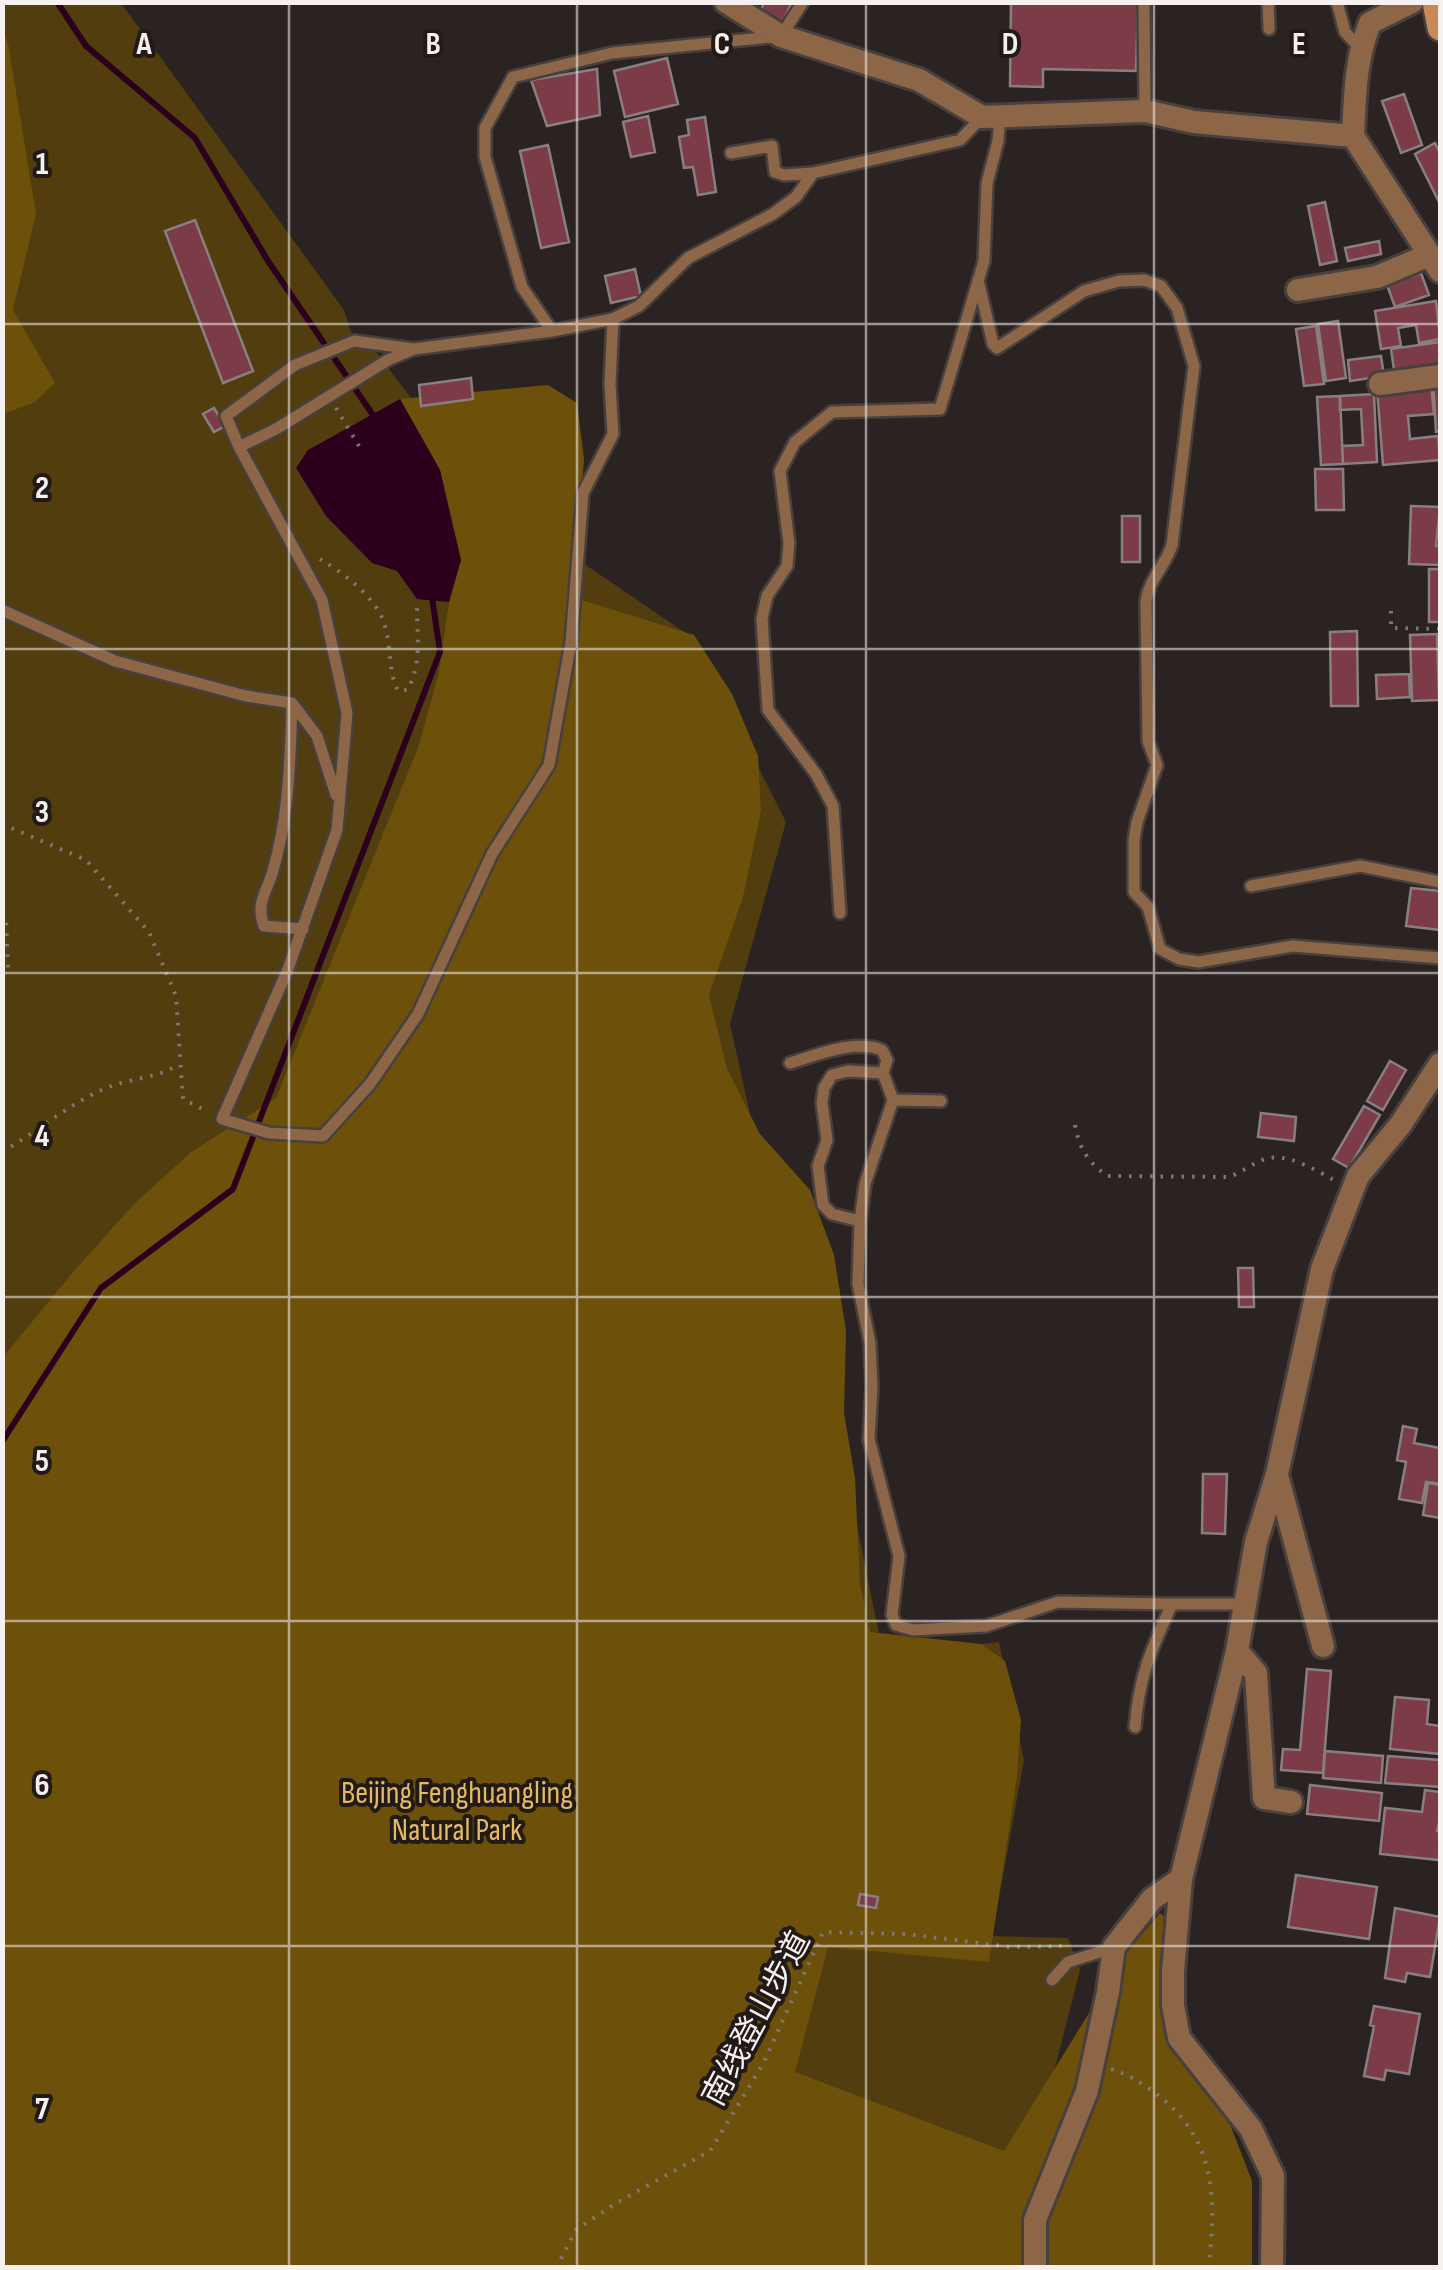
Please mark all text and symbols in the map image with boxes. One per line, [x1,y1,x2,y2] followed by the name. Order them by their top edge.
[135,25,152,64] text: A
[425,25,441,64] text: B
[714,25,730,64] text: C
[1002,25,1018,64] text: D
[1292,25,1306,64] text: E
[36,145,49,184] text: 1
[35,469,49,508] text: 2
[35,793,49,832] text: 3
[35,1117,50,1156] text: 4
[35,1442,49,1481] text: 5
[34,1766,50,1805] text: 6
[341,1774,573,1850] park label: Beijing Fenghuangling Natural Park
[695,1925,819,2113] street label: 南线登山步道
[35,2090,49,2129] text: 7

